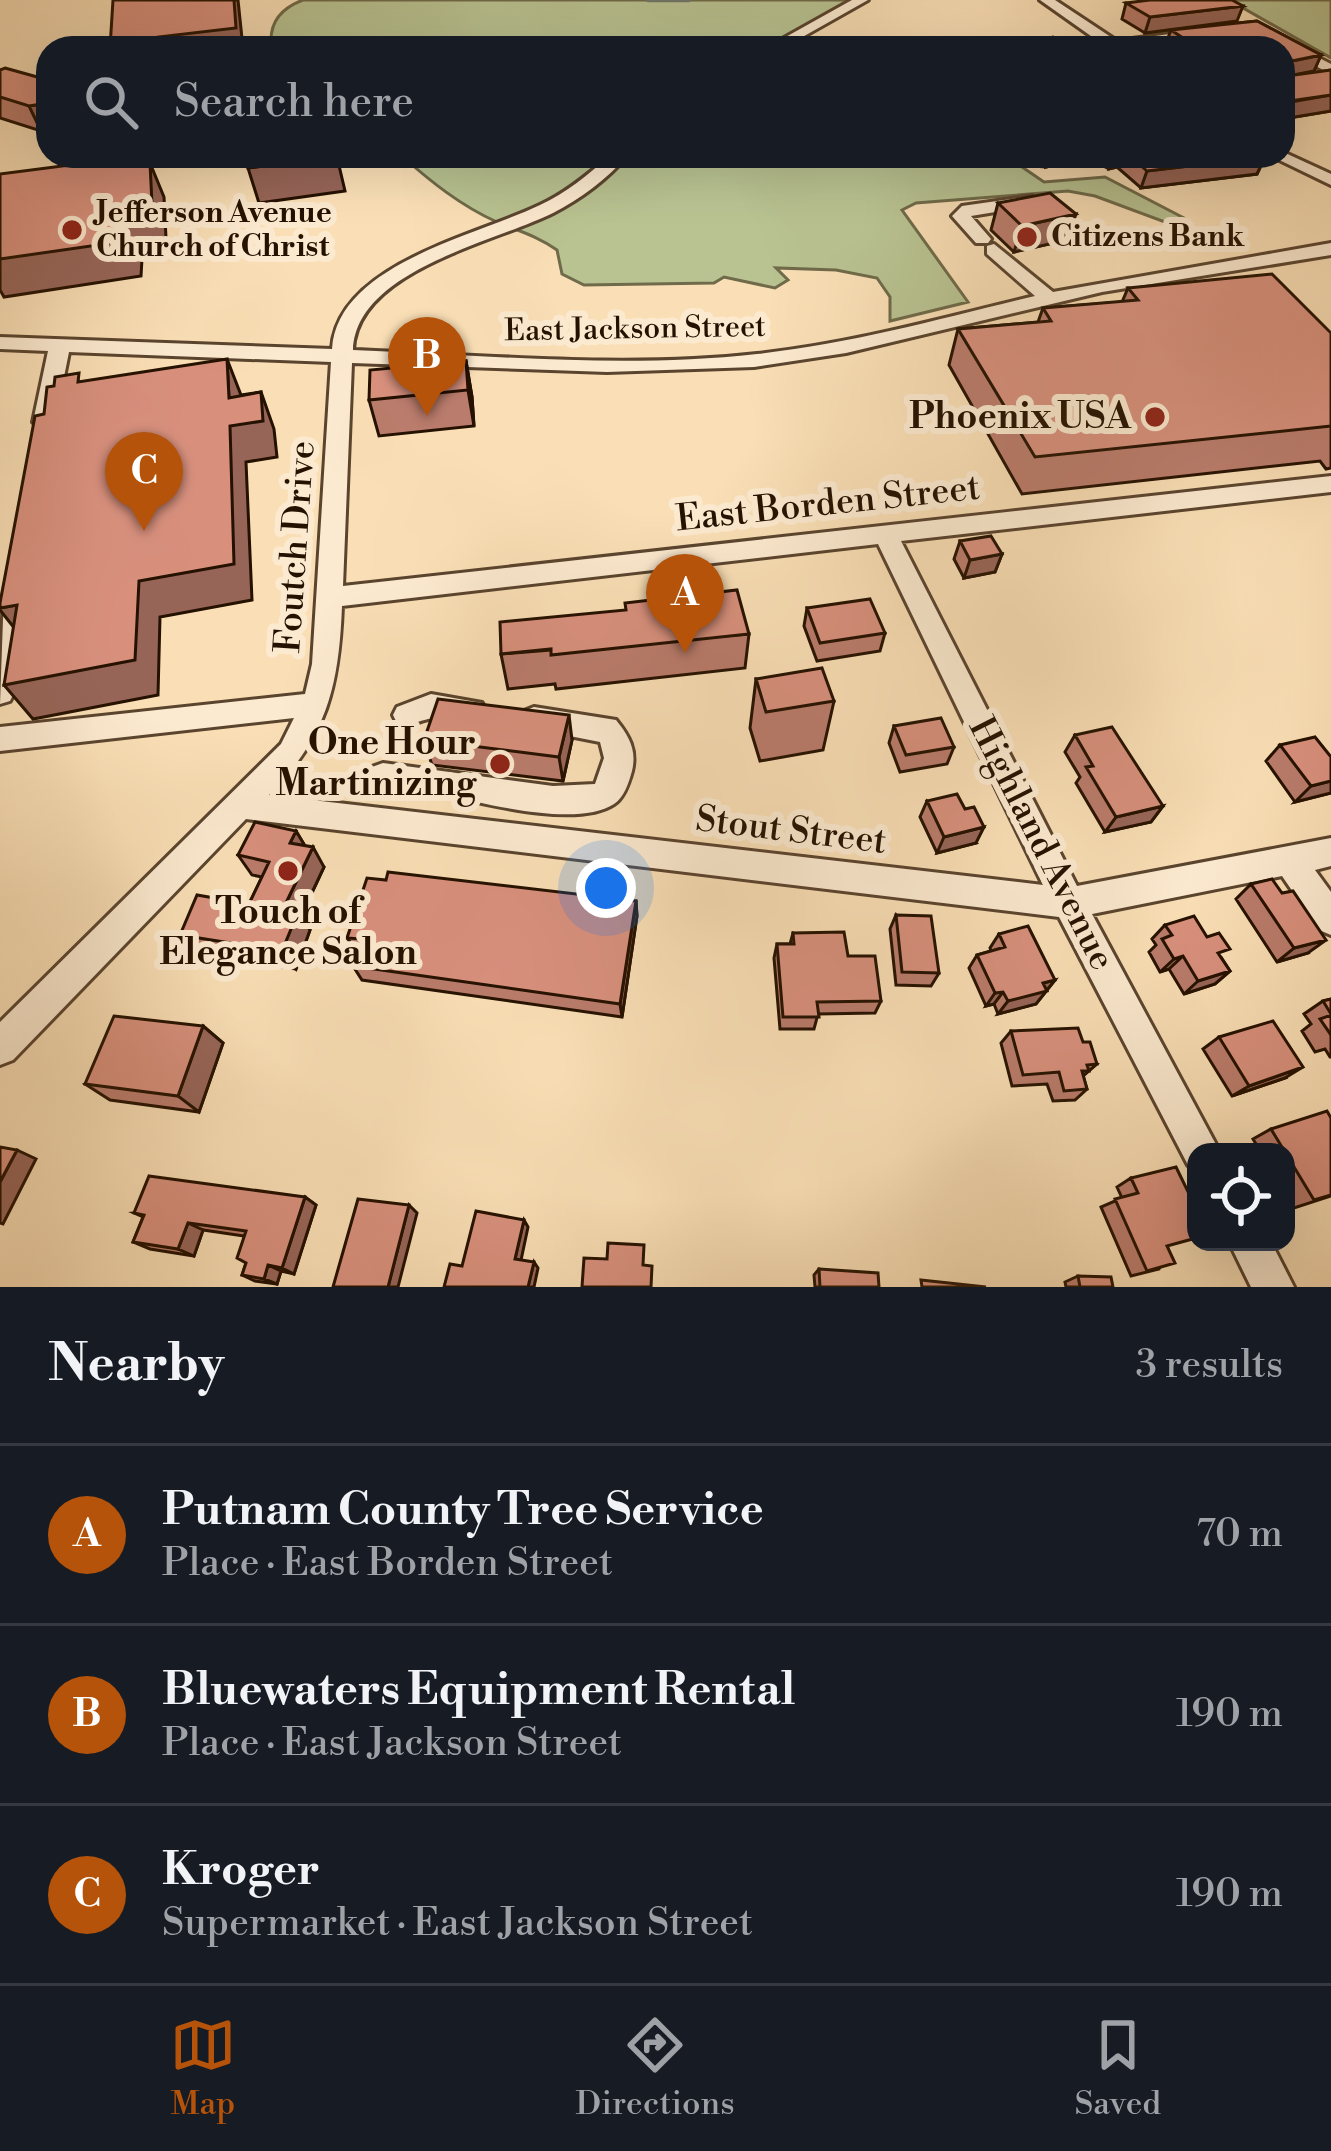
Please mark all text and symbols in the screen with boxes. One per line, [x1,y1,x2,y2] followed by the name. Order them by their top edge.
[36,36,1295,168] search box
[78,69,144,135] icon: search
[174,74,414,131] text: Search here
[92,194,332,266] place label: Jefferson Avenue Church of Christ
[59,217,85,243] marker: Jefferson Avenue Church of Christ
[1051,218,1245,256] place label: Citizens Bank
[1014,224,1040,250] marker: Citizens Bank
[504,308,766,350] street label: East Jackson Street
[388,317,466,416] pin: B
[909,395,1132,440] place label: Phoenix USA
[1142,404,1168,430] marker: Phoenix USA
[105,432,183,531] pin: C
[266,439,326,655] street label: Foutch Drive
[674,466,982,542] street label: East Borden Street
[646,554,724,653] pin: A
[958,710,1124,978] street label: Highland Avenue
[275,721,478,807] place label: One Hour Martinizing
[487,751,513,777] marker: One Hour Martinizing
[693,797,889,865] street label: Stout Street
[275,858,301,884] marker: Touch of Elegance Salon
[576,858,636,918] your location
[159,890,417,976] place label: Touch of Elegance Salon
[1187,1143,1295,1251] map controls
[1187,1143,1295,1251] button: locate
[48,1333,224,1397] text: Nearby
[1135,1341,1283,1390] text: 3 results
[162,1482,764,1539] text: Putnam County Tree Service
[73,1510,101,1559] text: A
[1196,1510,1283,1559] text: 70 m
[162,1539,613,1588] text: Place · East Borden Street
[162,1662,795,1719] text: Bluewaters Equipment Rental
[72,1690,102,1739] text: B
[1176,1690,1283,1739] text: 190 m
[162,1719,622,1768] text: Place · East Jackson Street
[162,1842,320,1899] text: Kroger
[73,1870,101,1919] text: C
[1176,1870,1283,1919] text: 190 m
[162,1899,753,1948] text: Supermarket · East Jackson Street
[170,2012,236,2125] tab: Map
[576,2012,735,2125] tab: Directions
[1074,2012,1161,2125] tab: Saved

